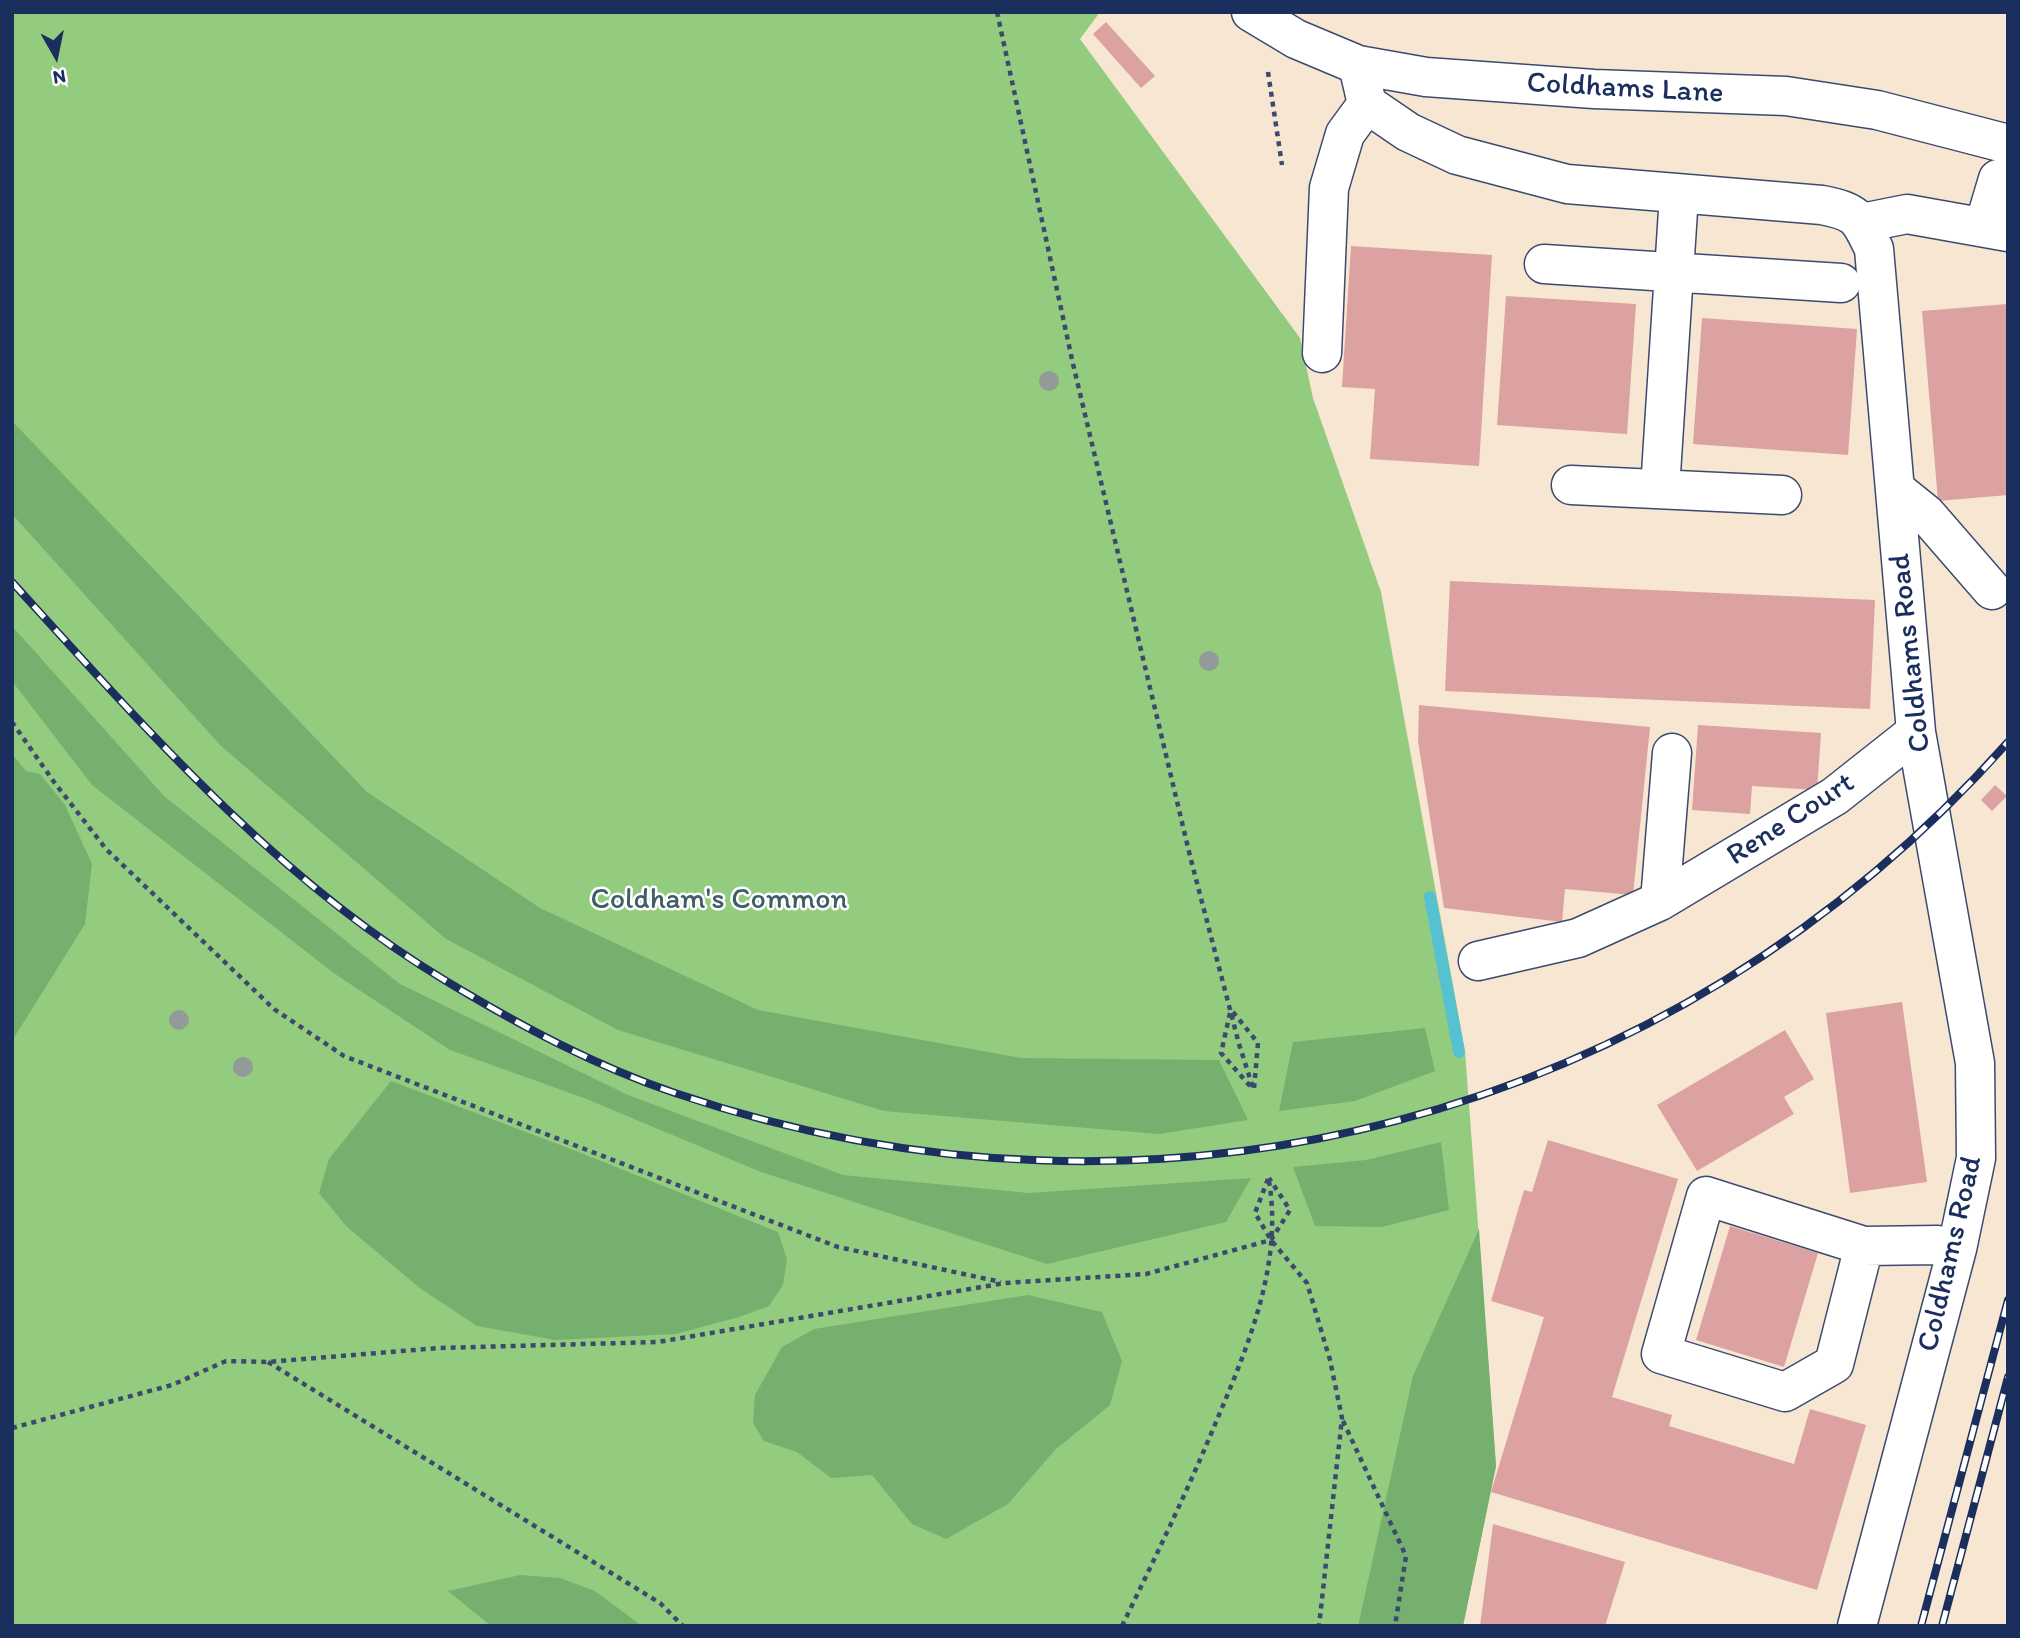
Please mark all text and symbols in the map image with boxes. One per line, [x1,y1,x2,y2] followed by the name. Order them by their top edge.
[21,21,91,91] north arrow
[51,65,68,90] text: N
[1526,66,1724,112] street label: Coldhams Lane
[1883,552,1939,754] street label: Coldhams Road
[1721,766,1861,874] street label: Rene Court
[590,882,848,918] park label: Coldham's Common
[1911,1153,1991,1355] street label: Coldhams Road

